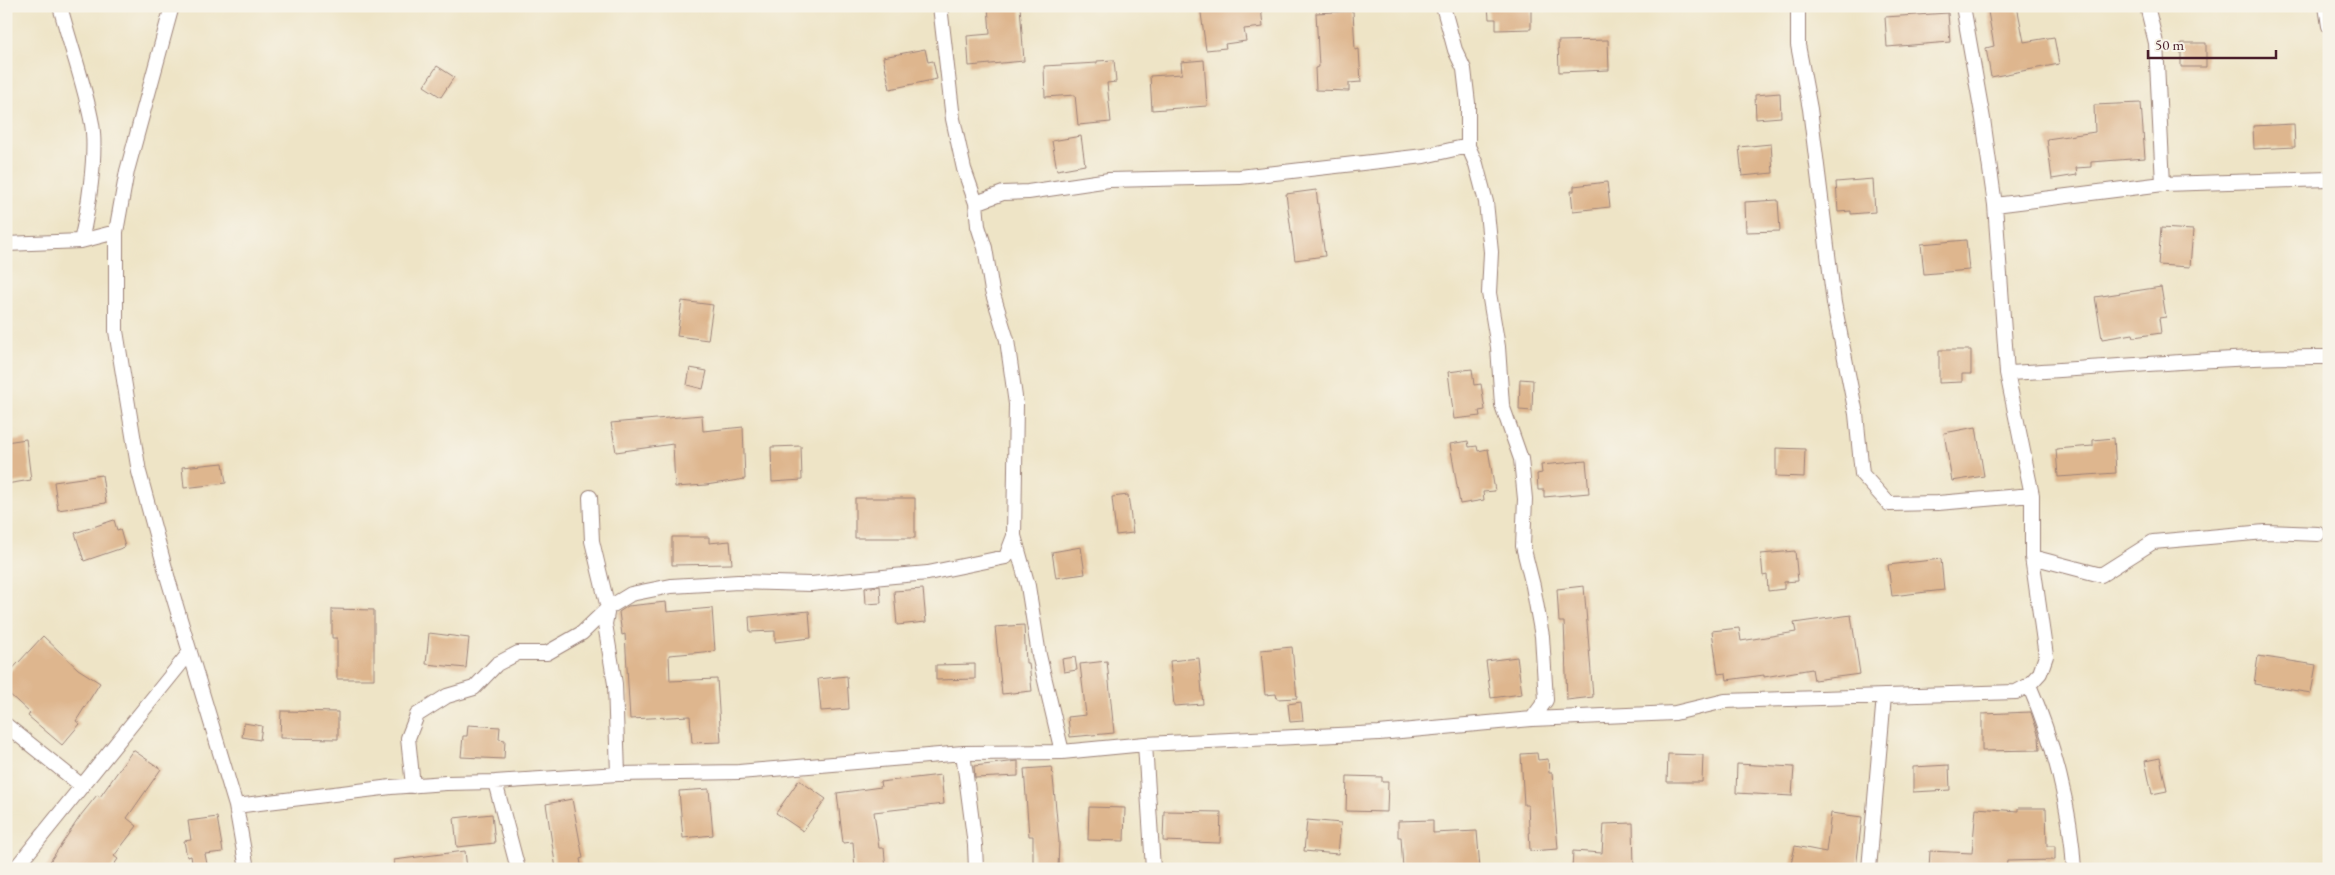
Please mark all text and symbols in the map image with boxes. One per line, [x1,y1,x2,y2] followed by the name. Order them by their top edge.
[2148,28,2275,60] scale bar
[2155,35,2184,54] text: 50 m

